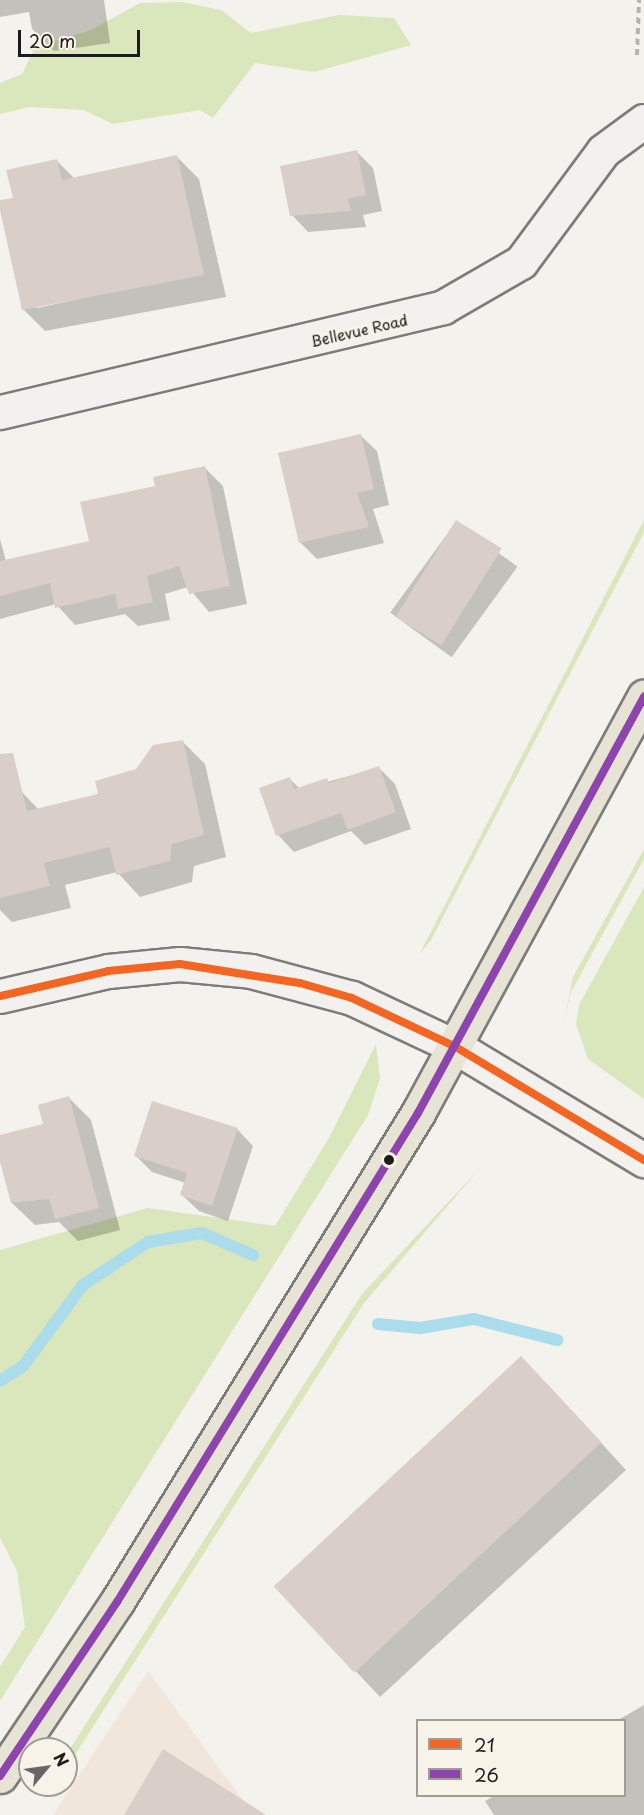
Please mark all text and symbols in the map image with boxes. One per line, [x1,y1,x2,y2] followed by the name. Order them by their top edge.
[21,18,142,56] scale bar
[29,27,75,54] text: 20 m
[308,310,410,350] street label: Bellevue Road
[383,1154,395,1166] unlabelled marker
[416,1719,626,1797] legend
[474,1731,495,1758] text: 21
[18,1737,78,1797] north arrow
[48,1748,76,1771] text: N
[474,1761,499,1788] text: 26

